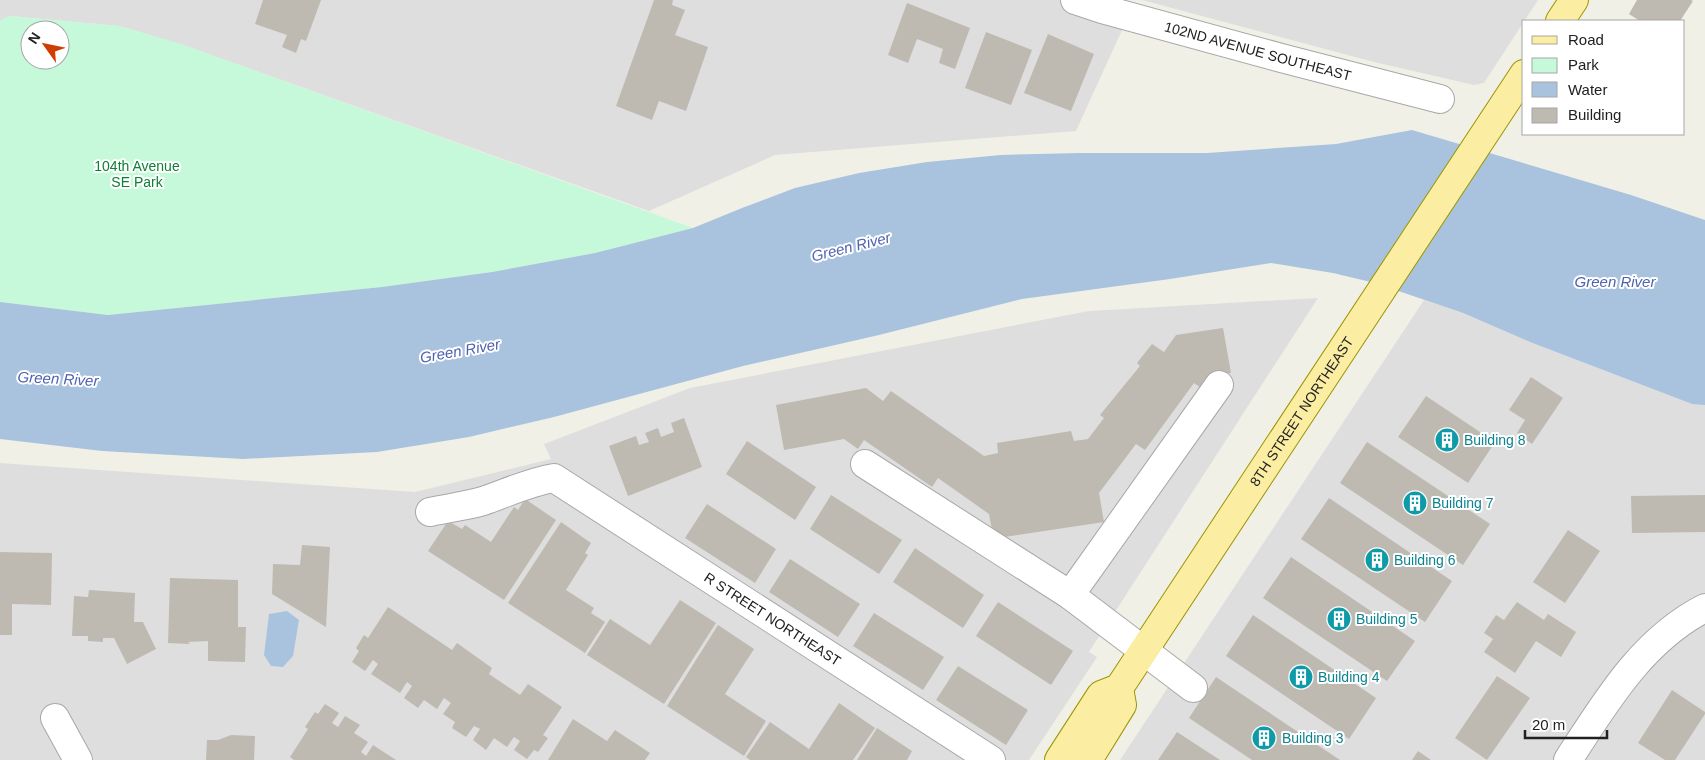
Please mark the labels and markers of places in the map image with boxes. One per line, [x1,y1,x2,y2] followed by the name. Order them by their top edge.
[1434,427,1460,453] building icon: Building 8
[1464,432,1526,448] place label: Building 8
[1402,490,1428,516] building icon: Building 7
[1432,495,1494,511] place label: Building 7
[1364,547,1390,573] building icon: Building 6
[1394,552,1456,568] place label: Building 6
[1326,606,1352,632] building icon: Building 5
[1356,611,1418,627] place label: Building 5
[1288,664,1314,690] building icon: Building 4
[1318,669,1380,685] place label: Building 4
[1251,725,1277,751] building icon: Building 3
[1282,730,1344,746] place label: Building 3

